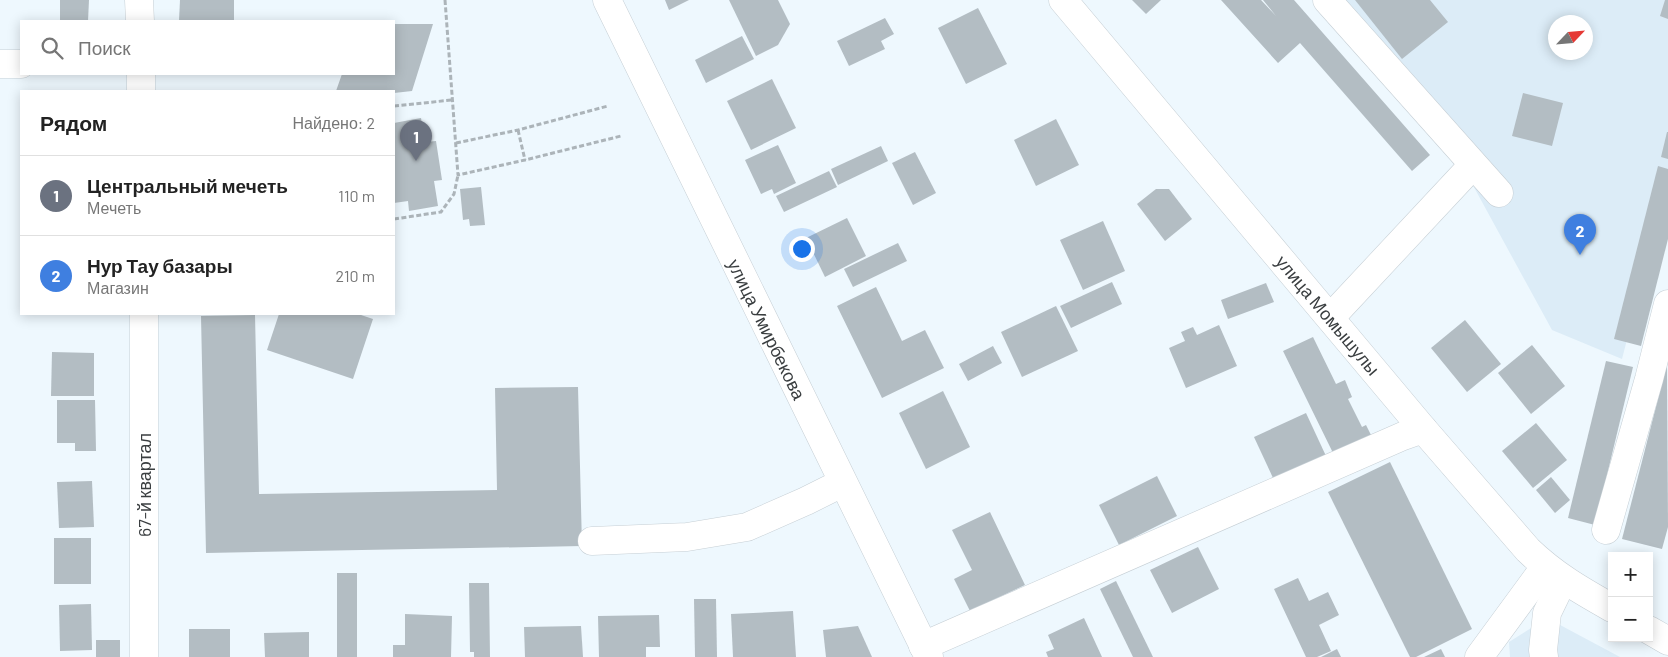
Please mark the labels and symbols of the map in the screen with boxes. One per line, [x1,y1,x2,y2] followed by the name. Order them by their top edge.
[1548,15,1593,60] north arrow
[400,120,432,161] pin: 1
[1564,214,1596,255] pin: 2
[789,236,815,262] your location
[1271,250,1385,380] street label: улица Момышулы
[723,255,811,404] street label: улица Умирбекова
[133,433,155,537] street label: 67-й квартал

